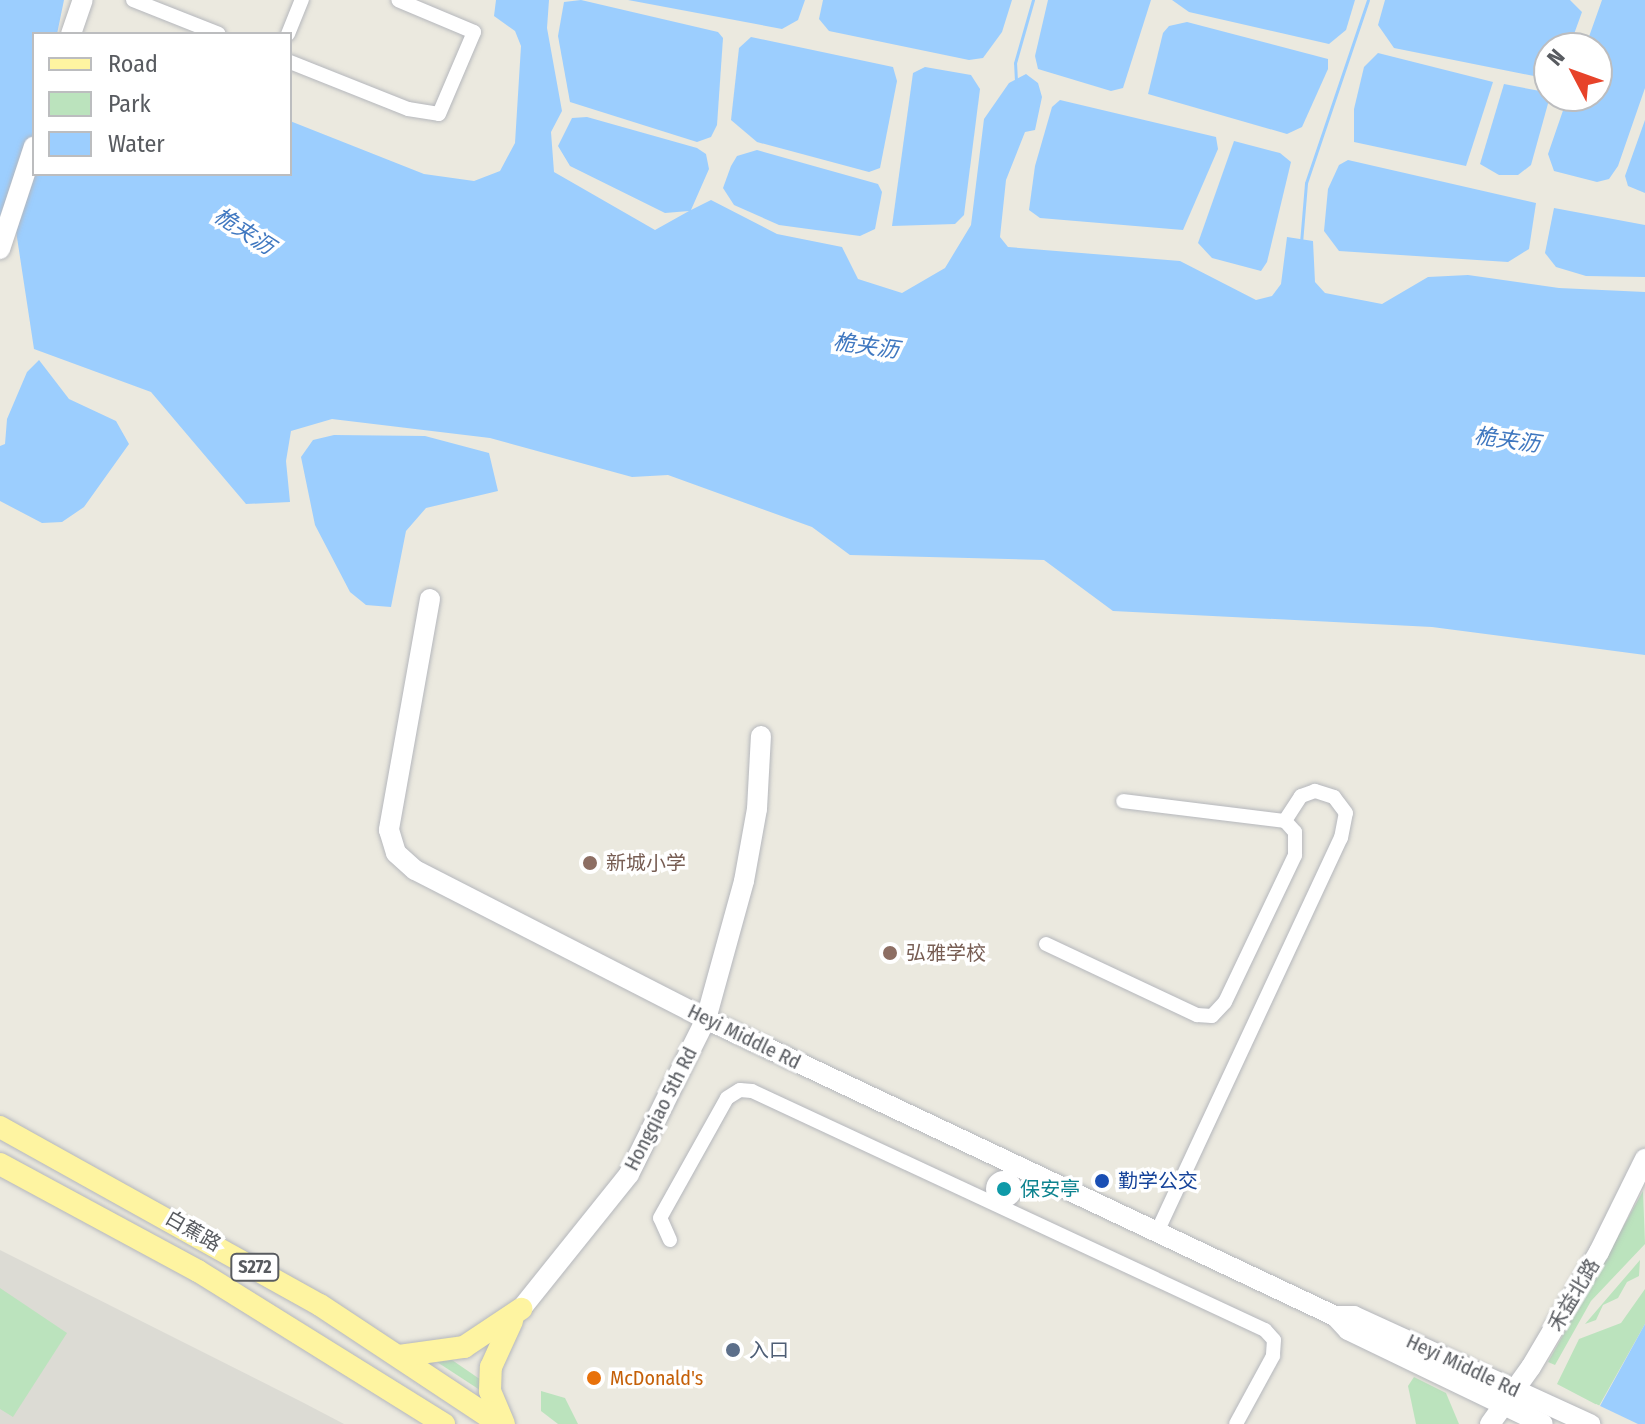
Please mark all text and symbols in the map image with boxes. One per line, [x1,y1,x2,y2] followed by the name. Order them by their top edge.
[32,32,292,176] legend
[1533,32,1613,112] north arrow
[1542,43,1571,71] text: N
[108,50,158,78] text: Road
[108,90,151,118] text: Park
[108,130,165,158] text: Water
[209,202,279,260] water label: 桅夹沥
[831,328,901,364] water label: 桅夹沥
[1472,422,1542,458] water label: 桅夹沥
[606,851,686,875] place label: 新城小学
[581,854,599,872] marker: 新城小学
[906,941,986,965] place label: 弘雅学校
[881,944,899,962] marker: 弘雅学校
[684,999,804,1075] street label: Heyi Middle Rd
[620,1043,702,1175] street label: Hongqiao 5th Rd
[1118,1169,1198,1193] place label: 勤学公交
[1093,1172,1111,1190] marker: 勤学公交
[1020,1177,1080,1201] place label: 保安亭
[995,1180,1013,1198] marker: 保安亭
[161,1206,225,1256] street label: 白蕉路
[229,1253,281,1281] road number: S272
[1543,1255,1605,1335] street label: 禾益北路
[1402,1329,1524,1403] street label: Heyi Middle Rd
[749,1338,789,1362] place label: 入口
[724,1341,742,1359] marker: 入口
[610,1366,703,1390] place label: McDonald's
[585,1369,603,1387] marker: McDonald's

